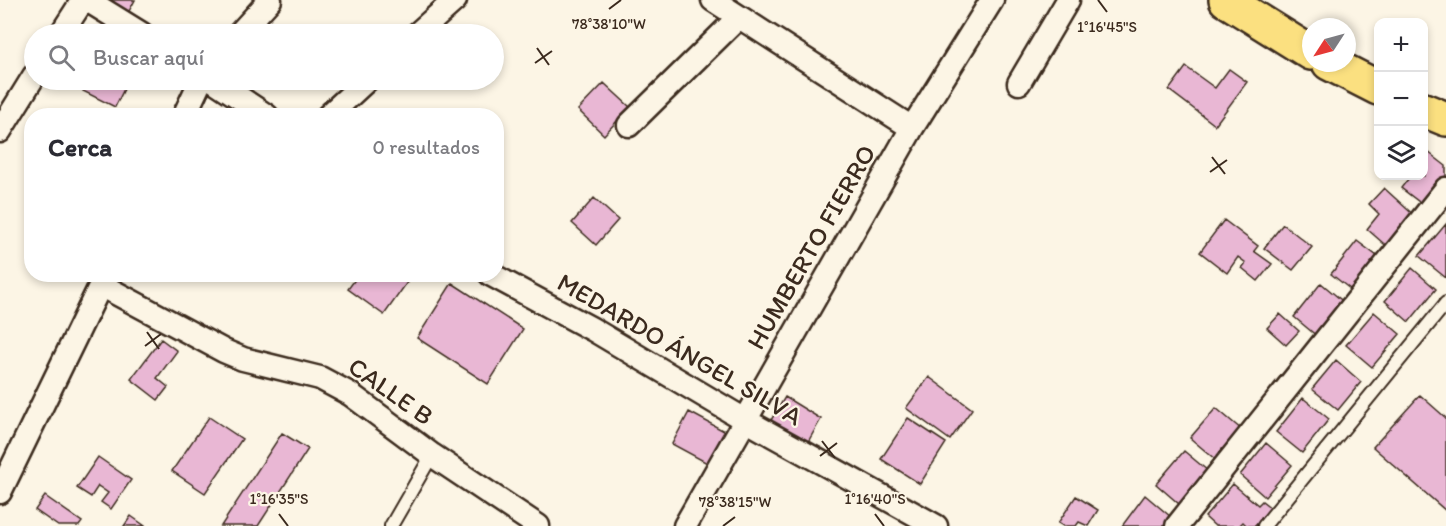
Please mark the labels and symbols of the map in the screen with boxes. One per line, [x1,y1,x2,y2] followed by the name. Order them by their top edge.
[572,15,646,33] text: 78°38'10"W
[1077,18,1137,36] text: 1°16'45"S
[1302,18,1356,72] north arrow
[739,139,883,355] street label: HUMBERTO FIERRO
[552,266,809,432] street label: MEDARDO ÁNGEL SILVA
[342,350,440,432] street label: CALLE B
[249,490,309,508] text: 1°16'35"S
[844,490,906,508] text: 1°16'40"S
[699,493,771,511] text: 78°38'15"W

